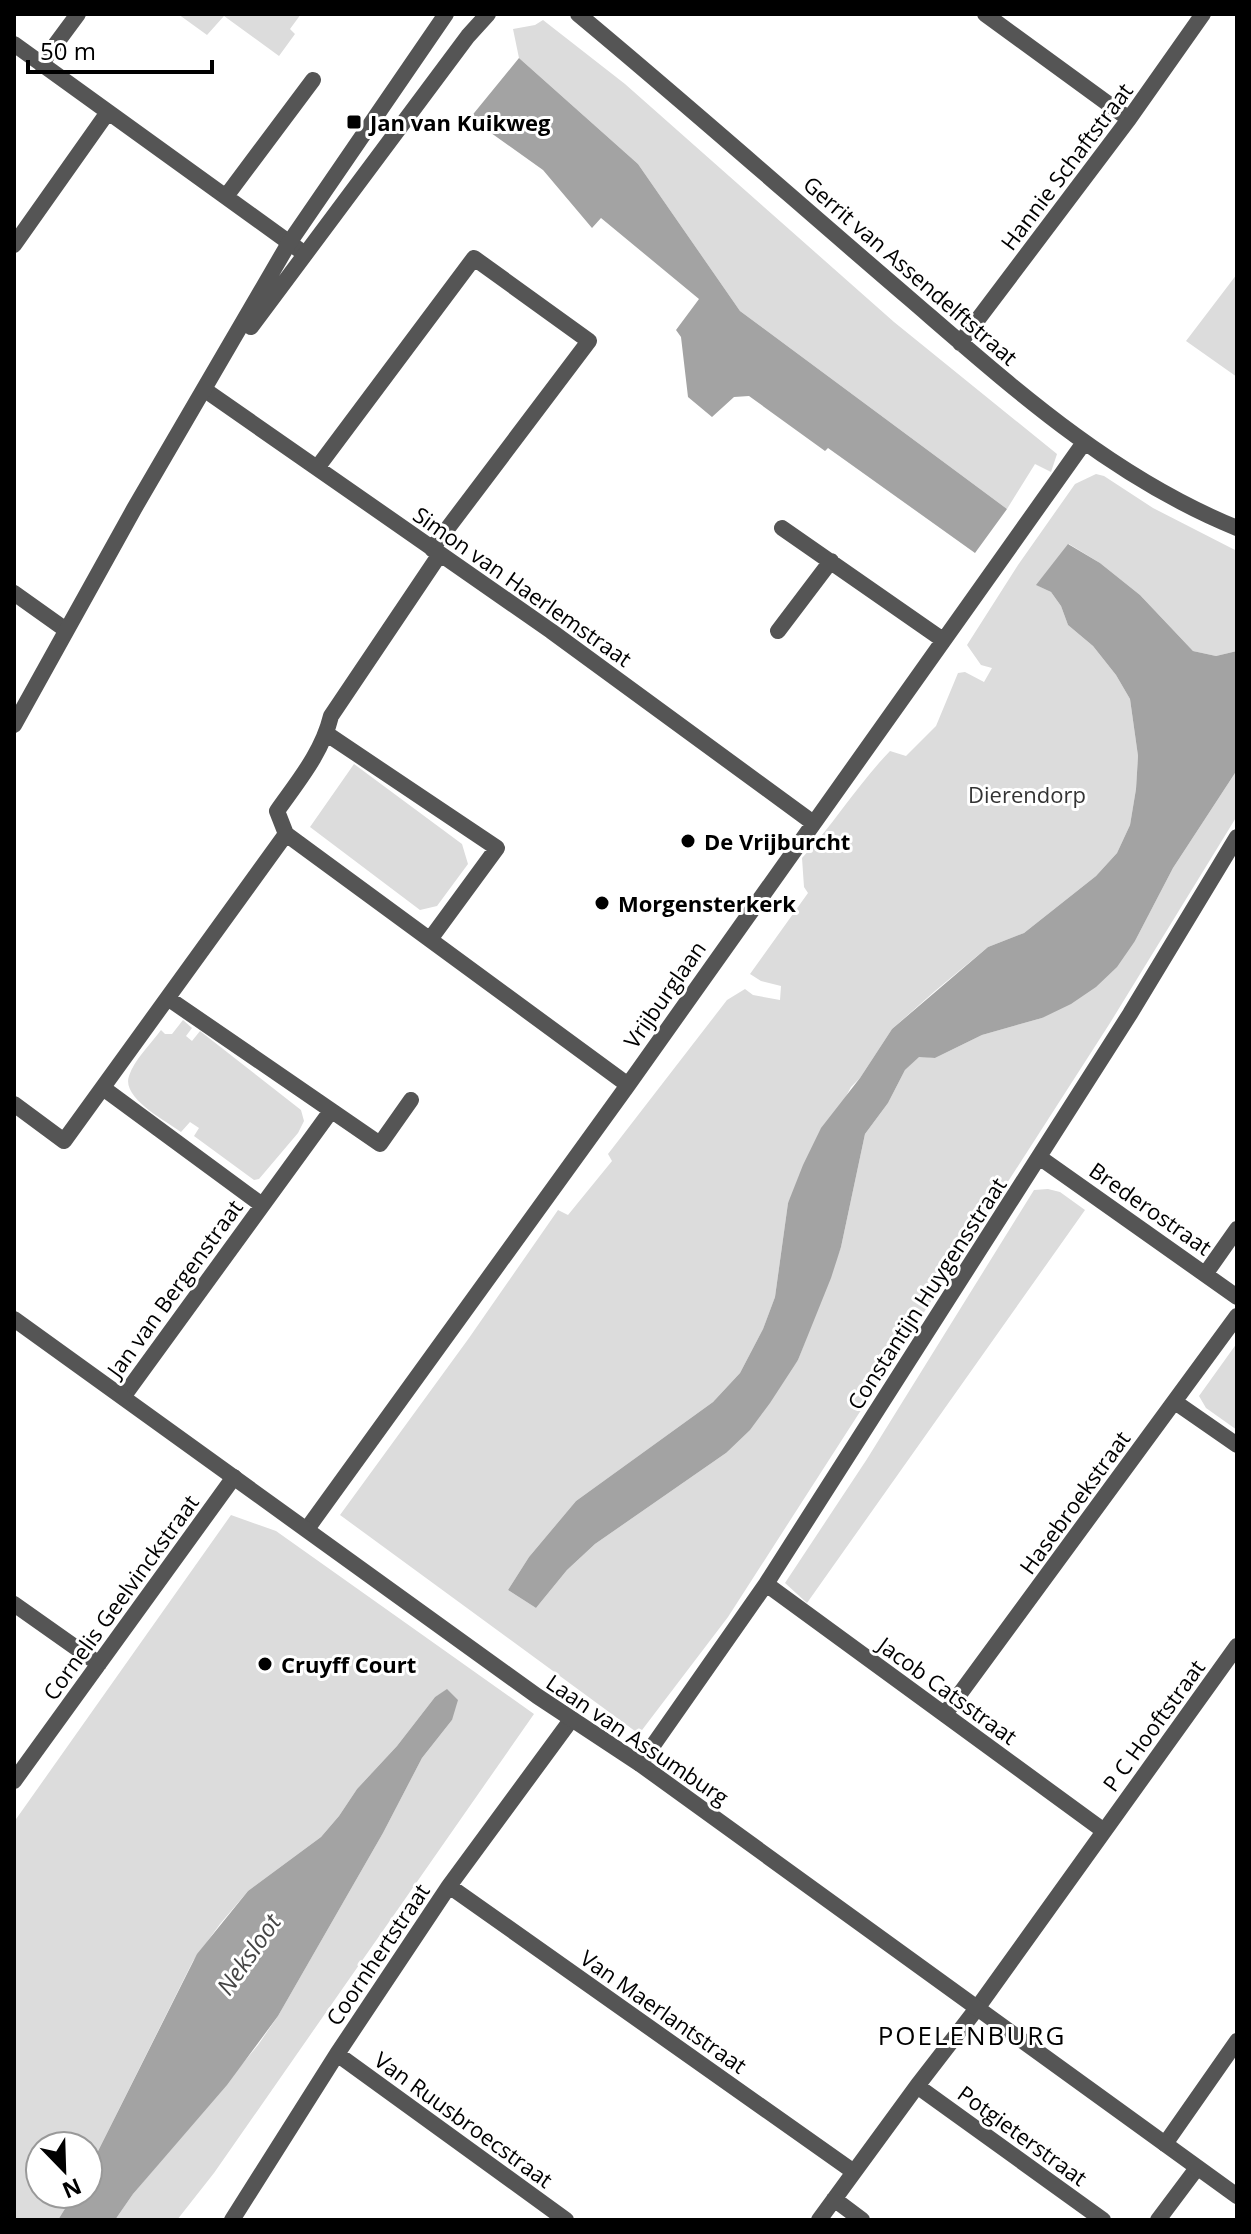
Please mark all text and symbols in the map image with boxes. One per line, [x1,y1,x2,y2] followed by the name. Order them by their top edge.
[28,24,212,74] scale bar
[40,34,96,67] text: 50 m
[993,76,1139,256] street label: Hannie Schaftstraat
[368,107,551,137] place label: Jan van Kuikweg
[345,113,363,131] marker: Jan van Kuikweg
[797,169,1025,372] street label: Gerrit van Assendelftstraat
[408,499,638,673] street label: Simon van Haerlemstraat
[968,779,1086,809] park label: Dierendorp
[704,826,850,856] place label: De Vrijburcht
[679,832,697,850] marker: De Vrijburcht
[618,888,796,918] place label: Morgensterkerk
[593,894,611,912] marker: Morgensterkerk
[616,934,712,1054] street label: Vrijburglaan
[1084,1155,1218,1261] street label: Brederostraat
[840,1171,1013,1415] street label: Constantijn Huygensstraat
[98,1193,249,1384] street label: Jan van Bergenstraat
[1012,1424,1136,1580] street label: Hasebroekstraat
[35,1488,205,1706] street label: Cornelis Geelvinckstraat
[871,1628,1024,1751] street label: Jacob Catsstraat
[281,1649,416,1679] place label: Cruyff Court
[1095,1653,1211,1797] street label: P C Hooftstraat
[256,1655,274,1673] marker: Cruyff Court
[541,1667,735,1811] street label: Laan van Assumburg
[318,1877,436,2031] street label: Coornhertstraat
[208,1906,288,2001] water label: Neksloot
[575,1942,753,2080] street label: Van Maerlantstraat
[878,2017,1066,2053] district label: POELENBURG
[369,2044,559,2194] street label: Van Ruusbroecstraat
[952,2078,1094,2192] street label: Potgieterstraat
[24,2130,104,2210] north arrow
[58,2172,86,2207] text: N

